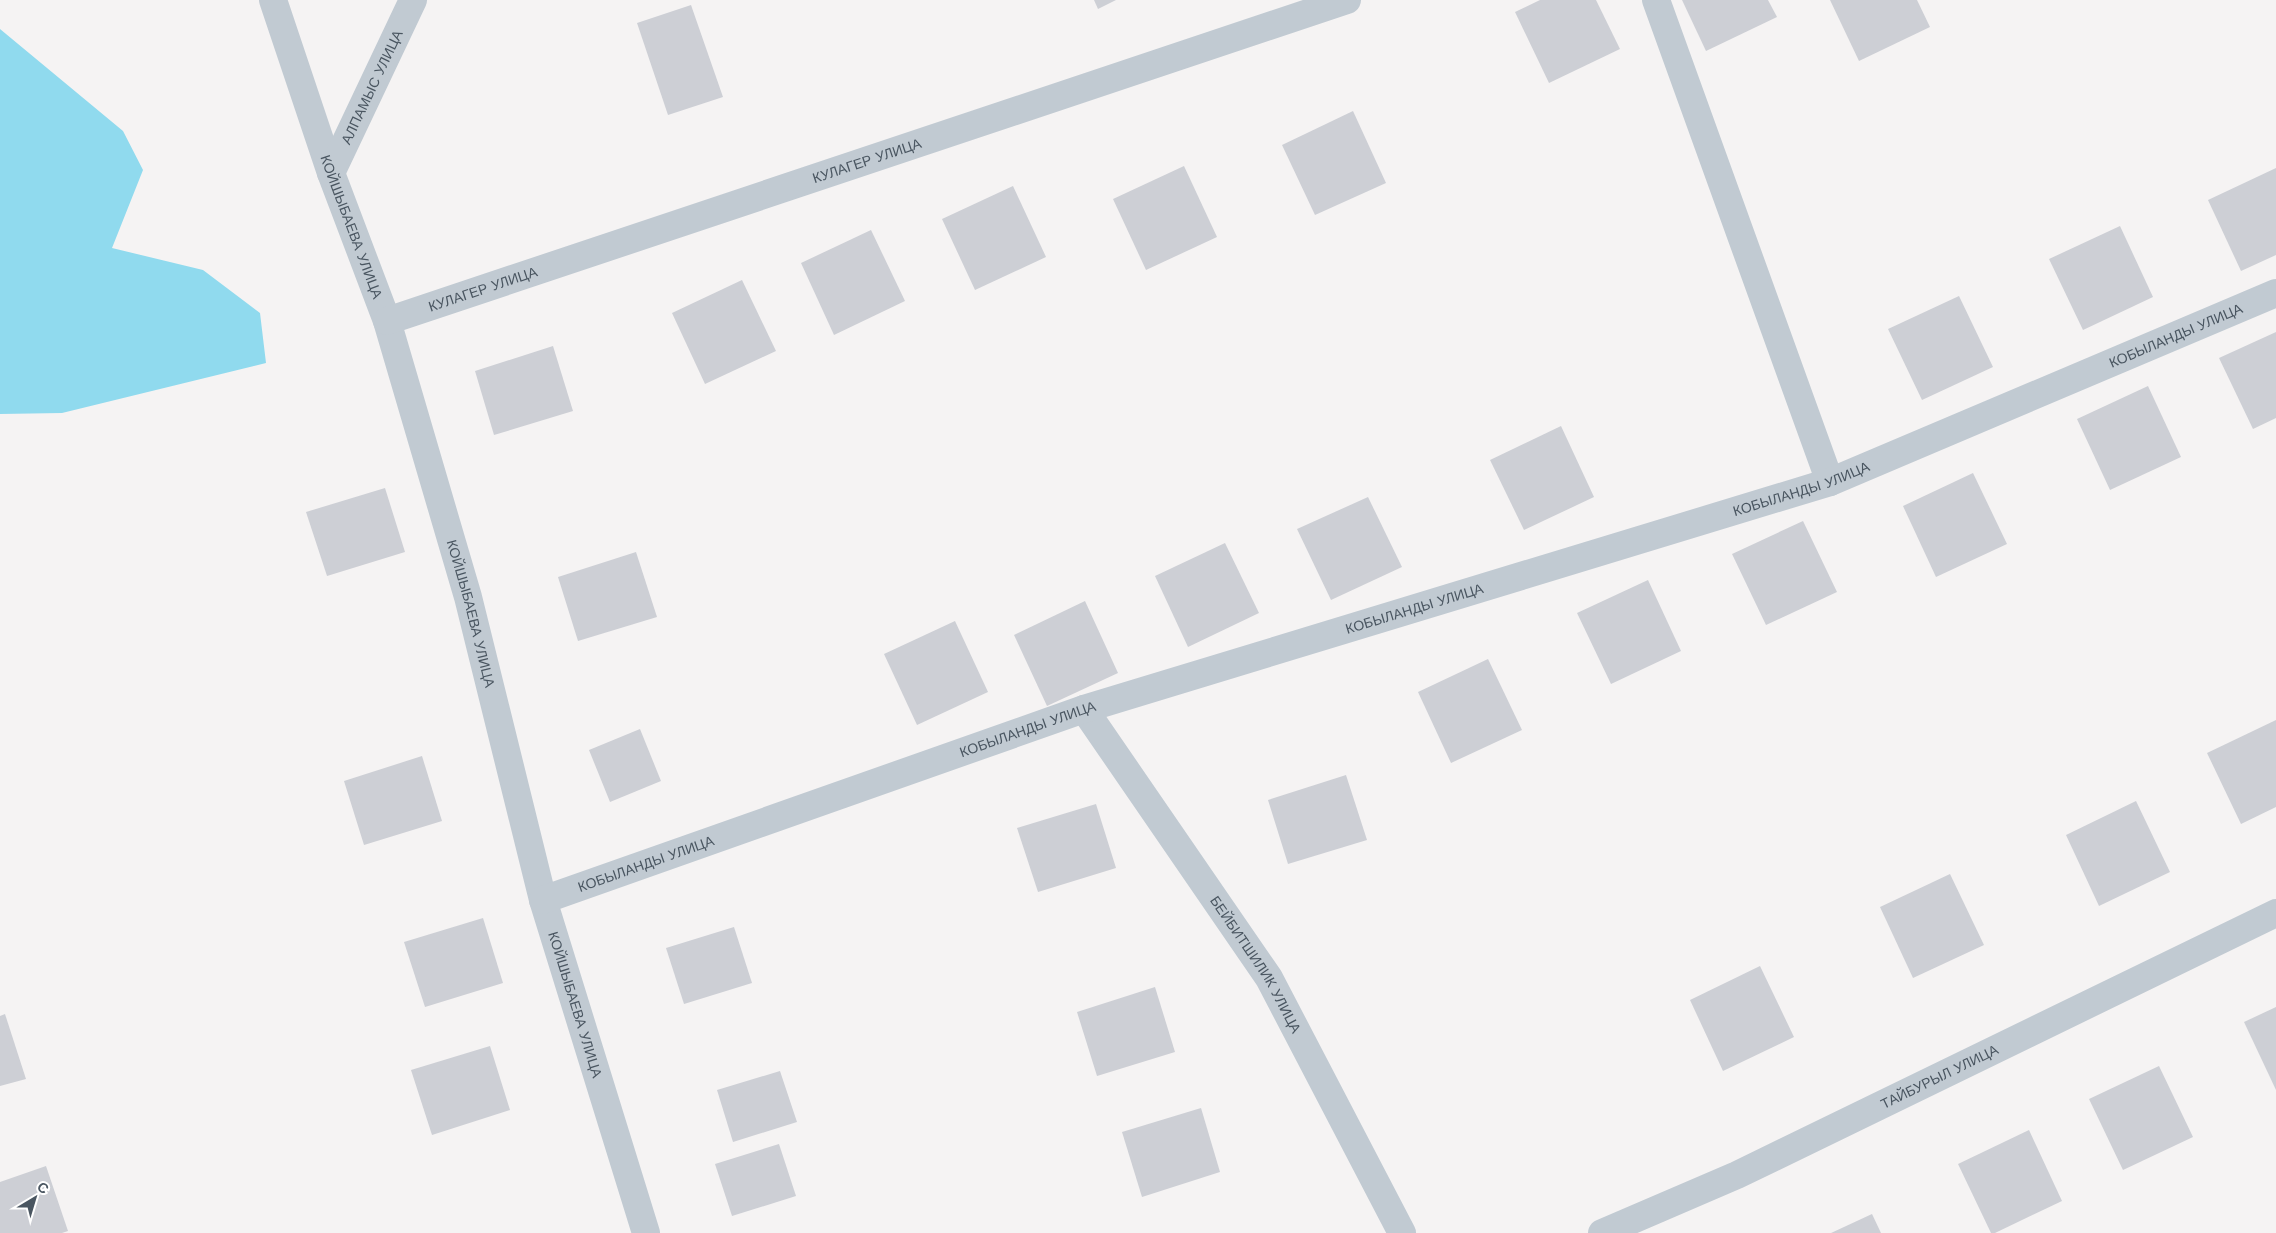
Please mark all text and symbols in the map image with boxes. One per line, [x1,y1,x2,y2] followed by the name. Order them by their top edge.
[338,27,406,147] street label: АЛПАМЫС УЛИЦА
[810,135,924,186] street label: КУЛАГЕР УЛИЦА
[318,153,386,301] street label: КОЙШЫБАЕВА УЛИЦА
[426,263,540,315] street label: КУЛАГЕР УЛИЦА
[2107,300,2245,371] street label: КОБЫЛАНДЫ УЛИЦА
[1731,458,1872,519] street label: КОБЫЛАНДЫ УЛИЦА
[444,538,498,690] street label: КОЙШЫБАЕВА УЛИЦА
[1343,580,1486,637] street label: КОБЫЛАНДЫ УЛИЦА
[957,698,1098,760] street label: КОБЫЛАНДЫ УЛИЦА
[576,832,717,895] street label: КОБЫЛАНДЫ УЛИЦА
[1207,893,1305,1036] street label: БЕЙБИТШИЛИК УЛИЦА
[545,930,606,1080] street label: КОЙШЫБАЕВА УЛИЦА
[1878,1041,2001,1112] street label: ТАЙБУРЫЛ УЛИЦА
[10,1173,60,1223] north arrow
[34,1178,52,1197] text: С

